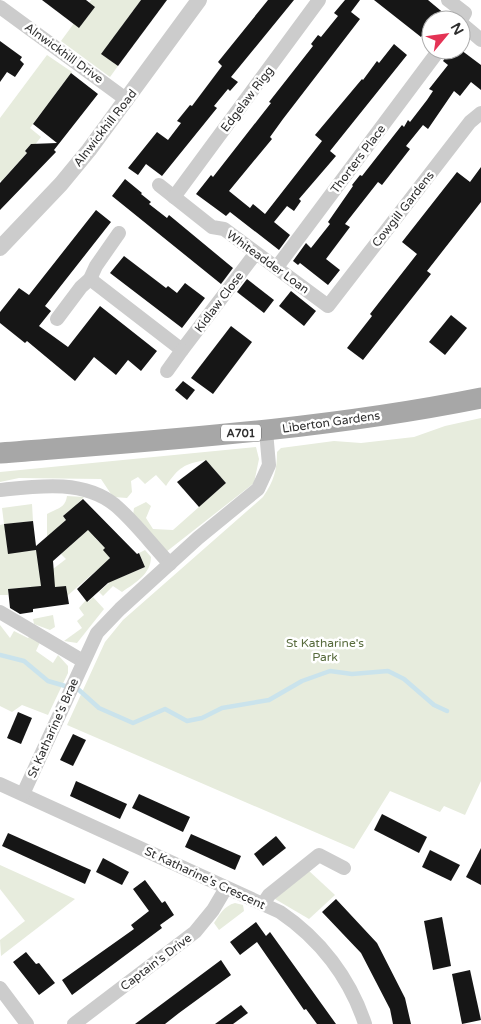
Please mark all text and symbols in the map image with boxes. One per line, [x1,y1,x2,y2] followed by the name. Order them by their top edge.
[421,10,471,60] north arrow
[22,20,106,86] street label: Alnwickhill Drive
[447,20,467,38] text: N
[218,63,276,135] street label: Edgelaw Rigg
[71,87,139,169] street label: Alnwickhill Road
[328,122,388,196] street label: Thorters Place
[369,168,437,250] street label: Cowgill Gardens
[224,227,312,297] street label: Whiteadder Loan
[192,269,246,335] street label: Kidlaw Close
[281,408,381,436] street label: Liberton Gardens
[221,424,261,442] road number: A701
[286,636,364,664] park label: St Katharine's Park
[25,676,81,780] street label: St Katharine's Brae
[142,844,268,912] street label: St Katharine's Crescent
[118,931,194,993] street label: Captain's Drive

